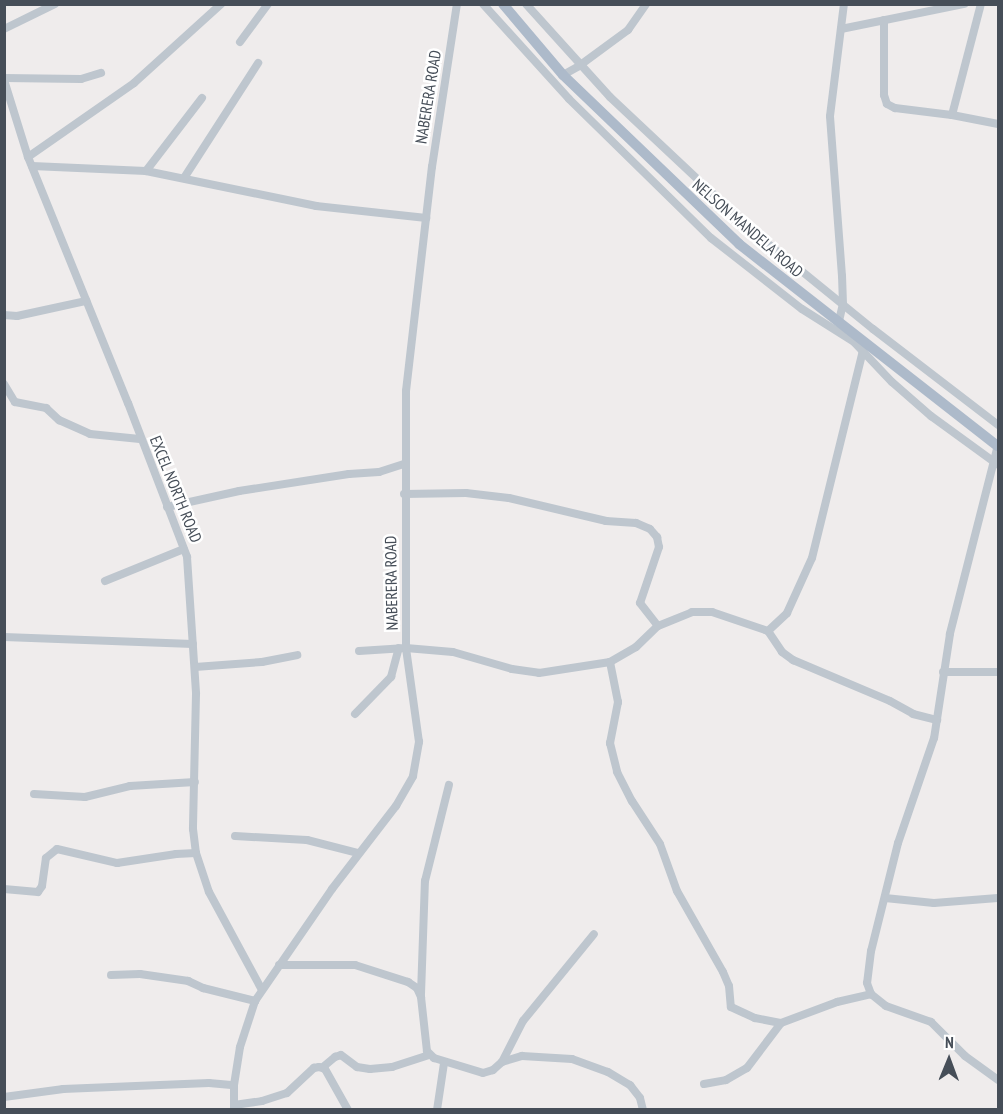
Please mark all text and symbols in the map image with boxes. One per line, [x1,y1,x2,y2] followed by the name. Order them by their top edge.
[411,49,445,145] street label: NABERERA ROAD
[689,175,807,281] street label: NELSON MANDELA ROAD
[146,433,206,545] street label: EXCEL NORTH ROAD
[381,535,401,631] street label: NABERERA ROAD
[919,1030,979,1090] north arrow
[945,1032,954,1052] text: N

